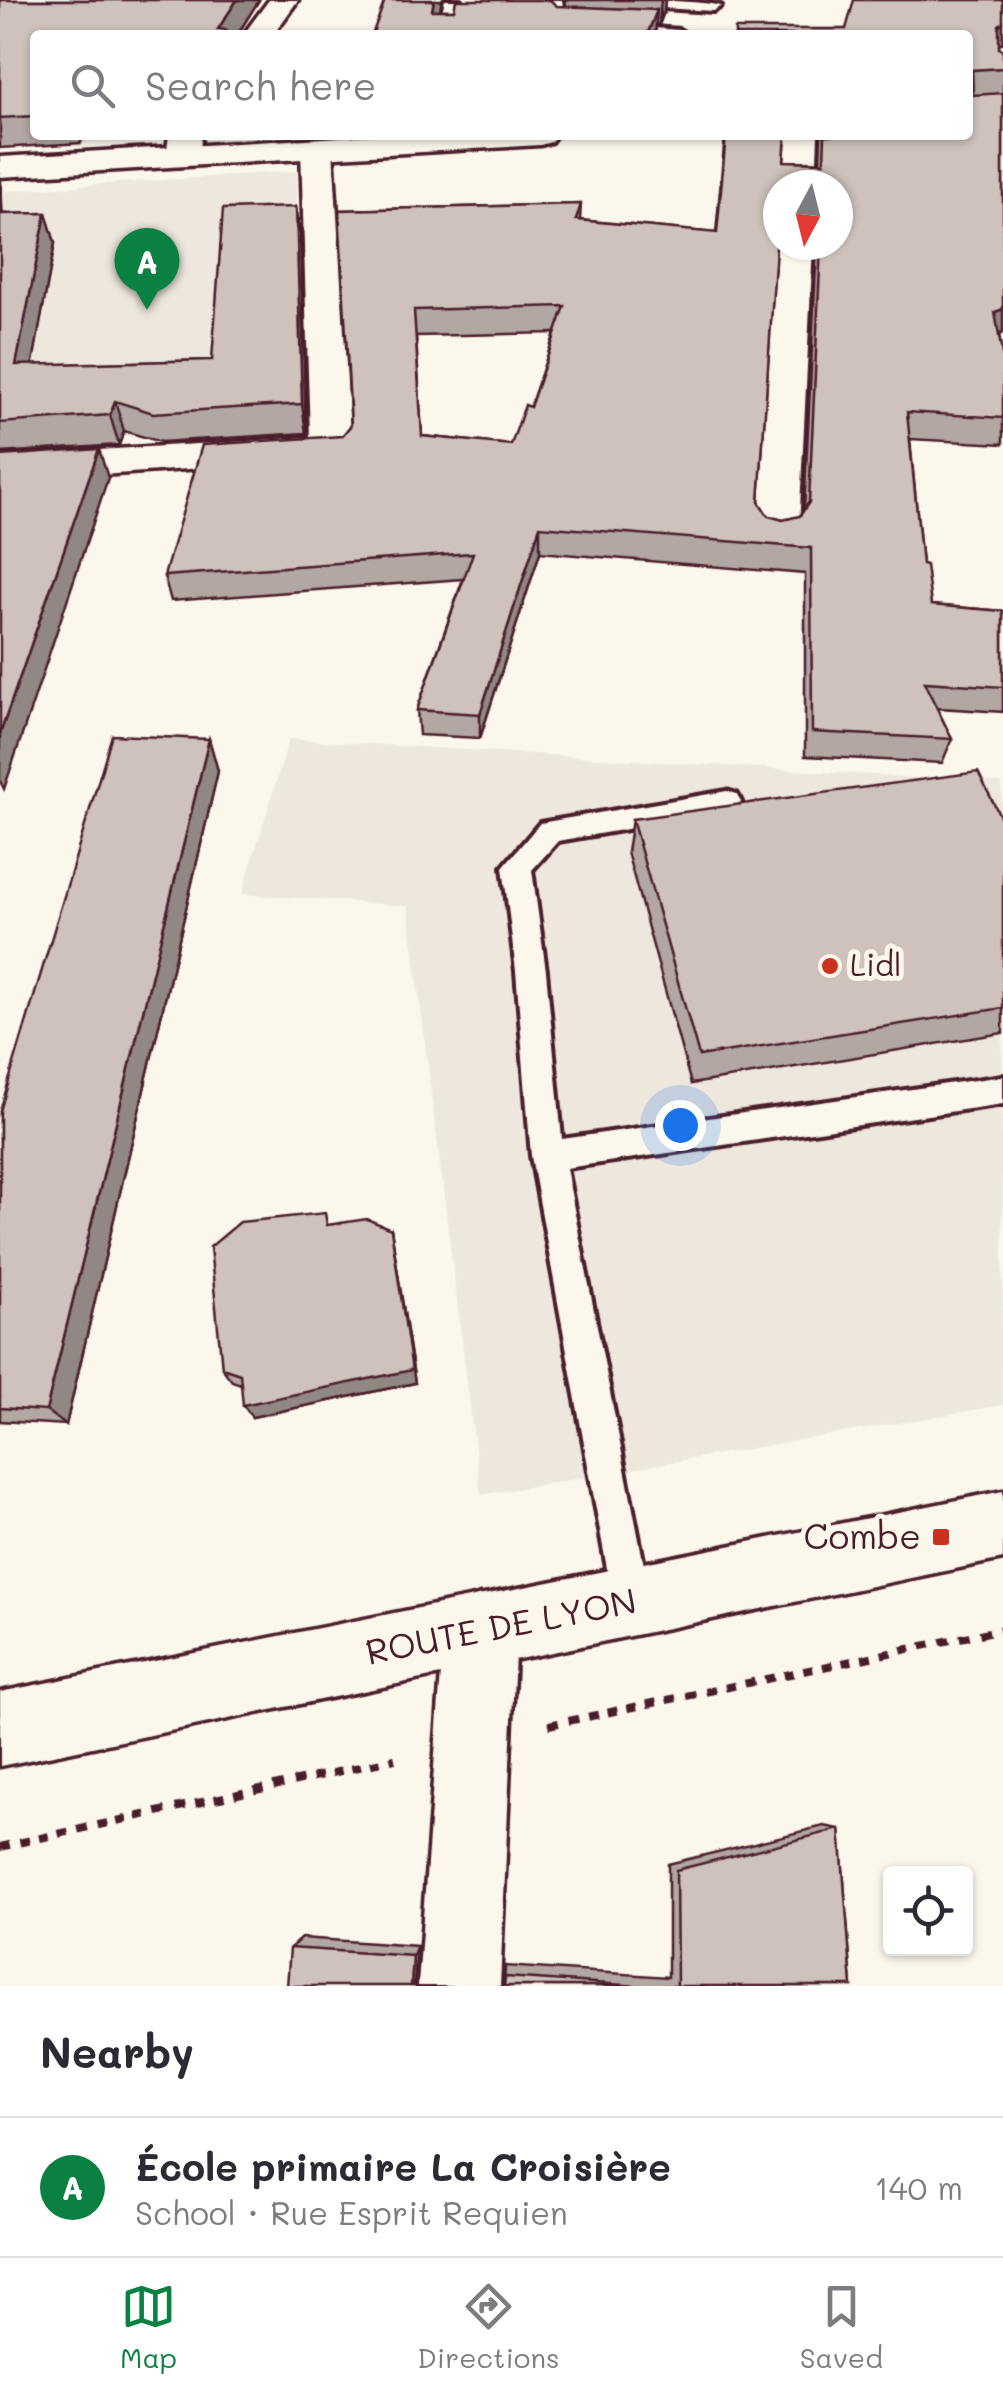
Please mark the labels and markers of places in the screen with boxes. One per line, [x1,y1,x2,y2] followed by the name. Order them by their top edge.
[114,228,180,310] pin: A
[850,944,902,984] place label: Lidl
[819,955,841,977] marker: Lidl
[803,1512,921,1558] place label: Combe
[930,1526,952,1548] marker: Combe

